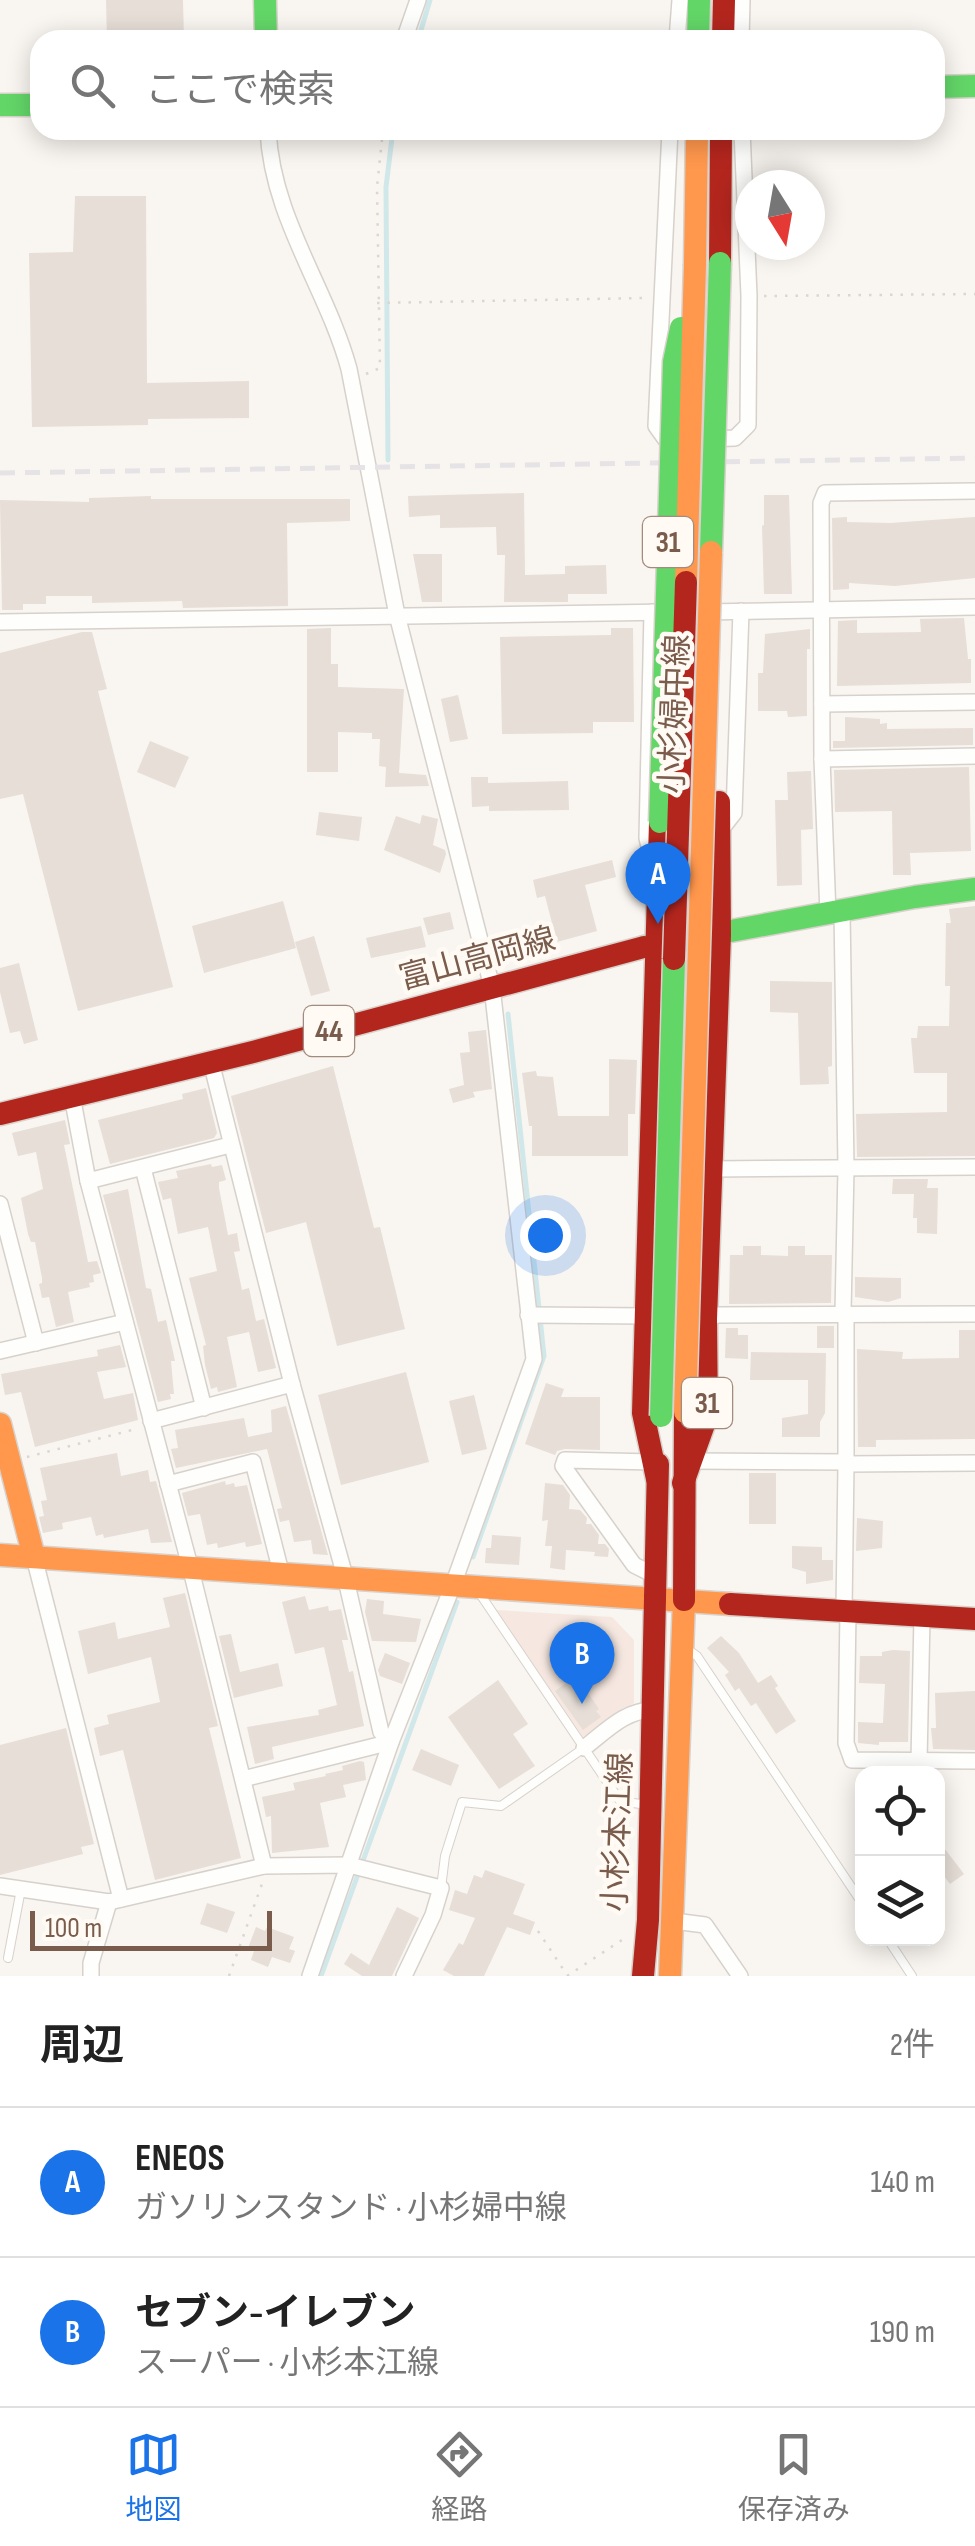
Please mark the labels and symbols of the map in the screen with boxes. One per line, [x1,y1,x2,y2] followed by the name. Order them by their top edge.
[735,170,825,260] north arrow
[643,517,693,567] road number: 31
[653,633,698,795] street label: 小杉婦中線
[626,842,690,924] pin: A
[395,920,560,999] street label: 富山高岡線
[304,1006,354,1056] road number: 44
[520,1210,571,1261] your location
[682,1378,732,1428] road number: 31
[550,1622,614,1704] pin: B
[596,1751,641,1913] street label: 小杉本江線
[30,1906,272,1950] scale bar

